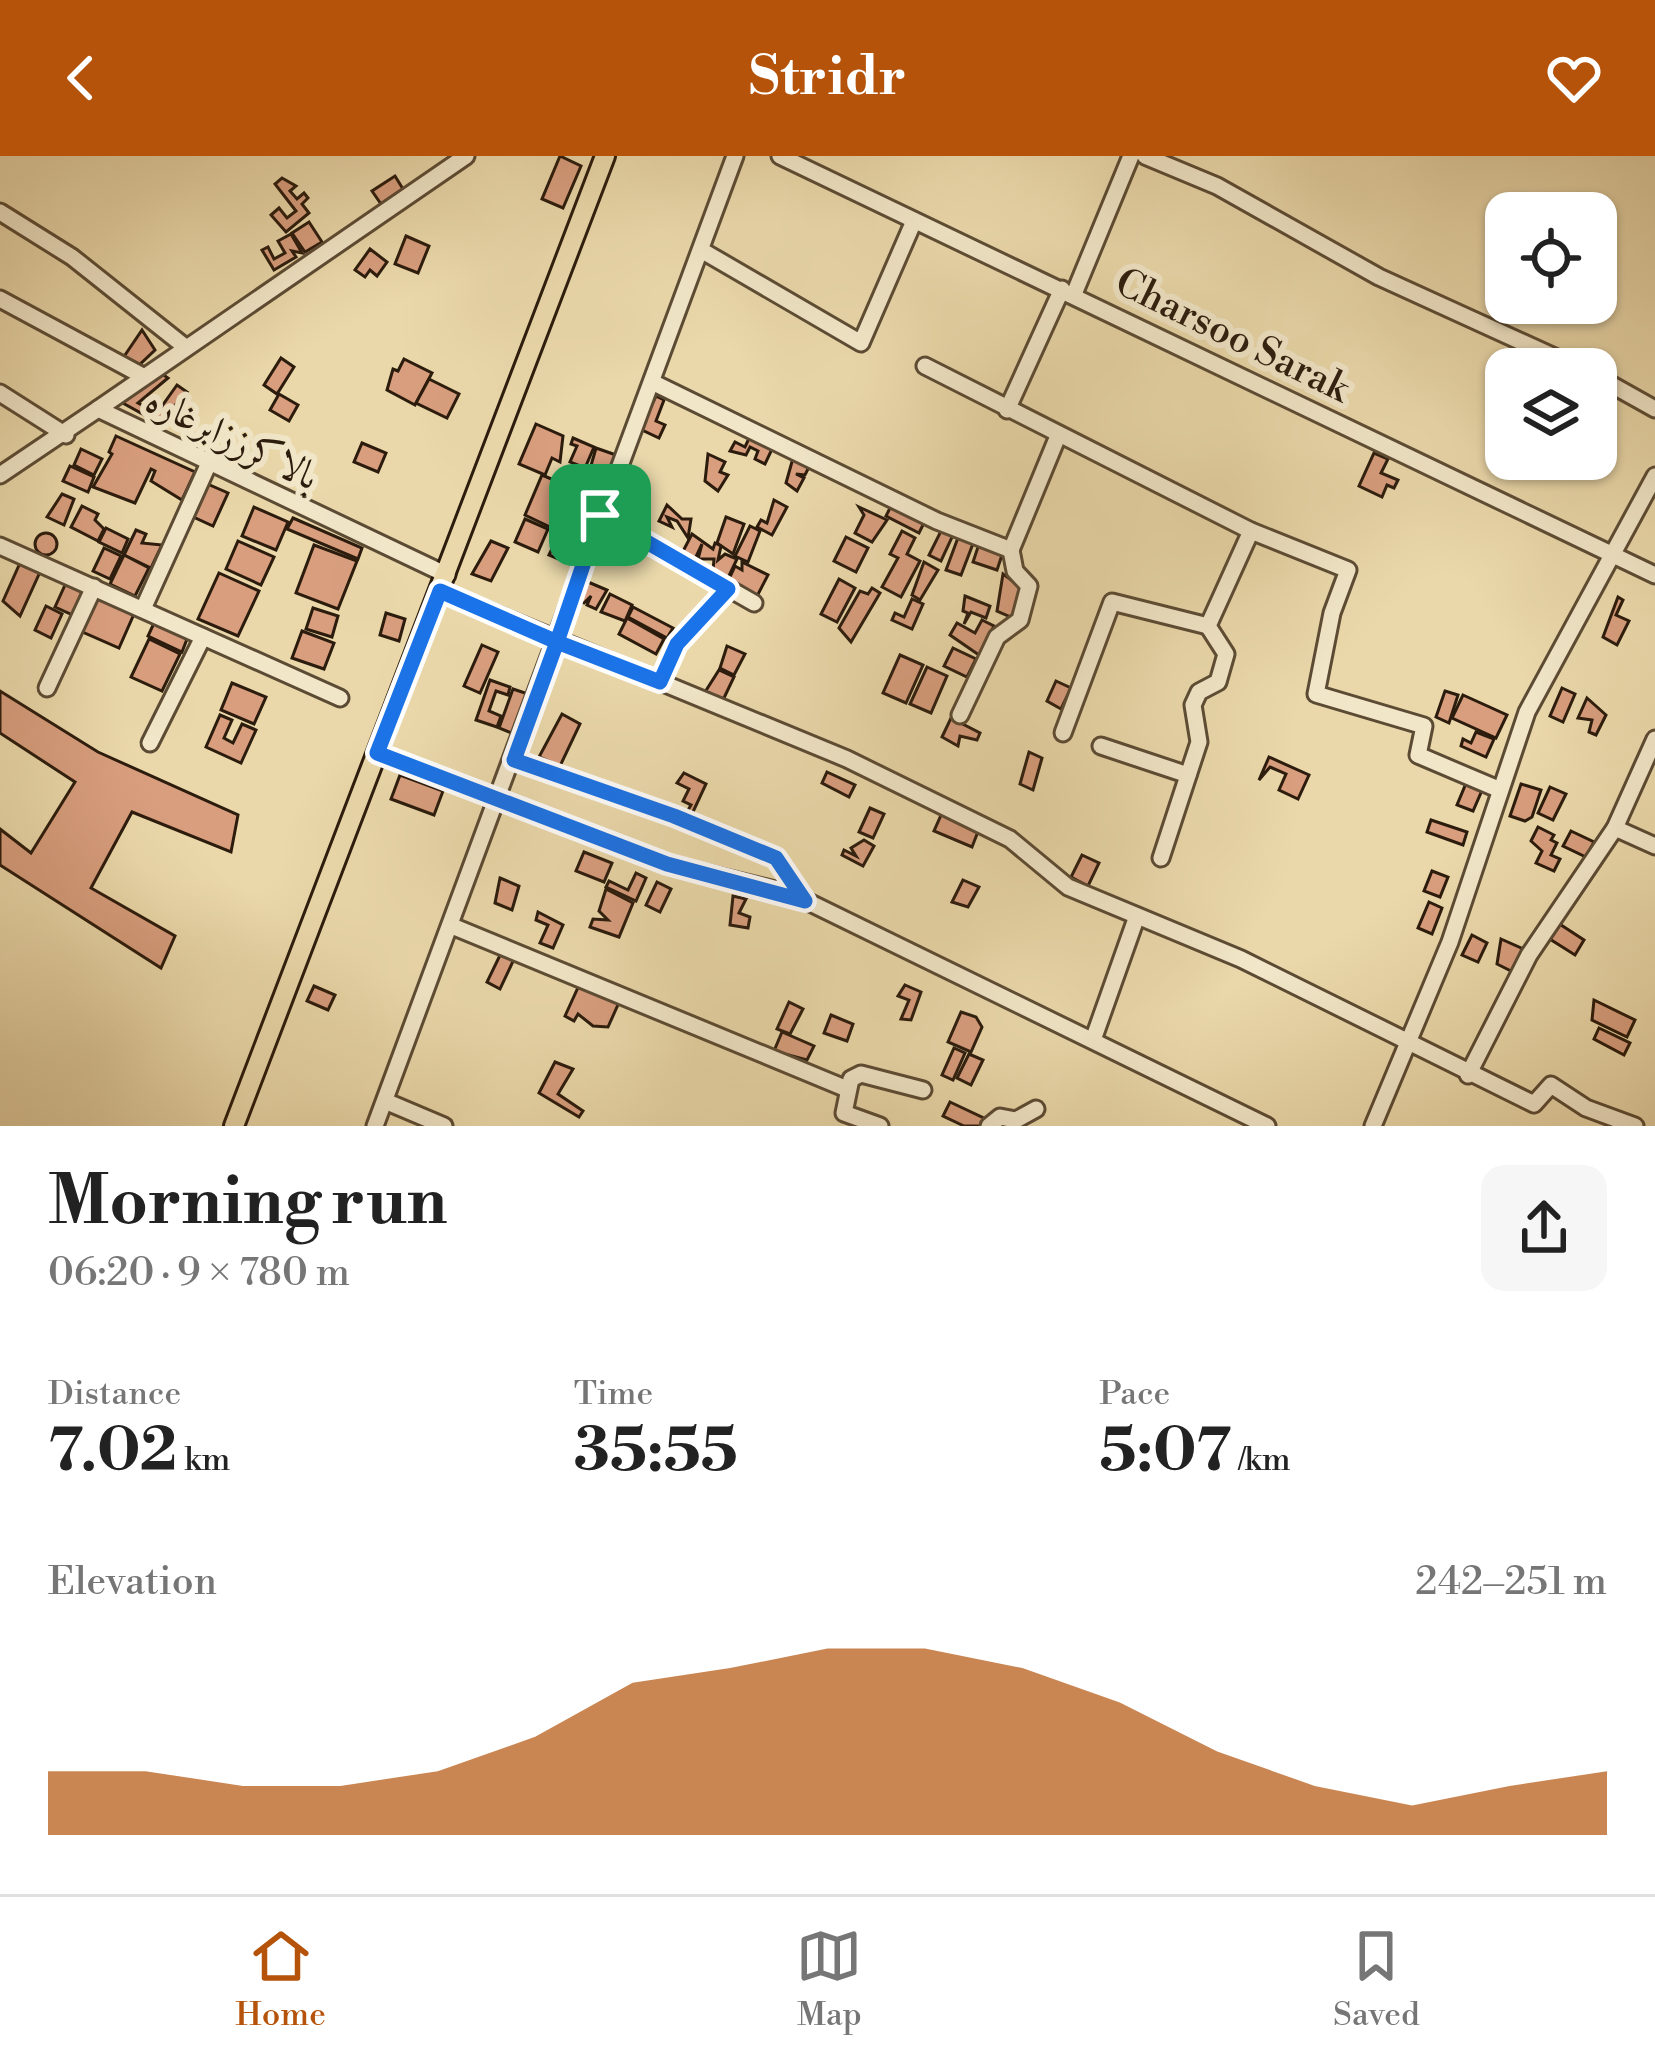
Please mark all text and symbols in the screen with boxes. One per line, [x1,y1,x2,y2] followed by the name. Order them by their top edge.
[749,44,906,112] text: Stridr
[48,45,114,111] icon: back
[1541,45,1607,111] icon: heart
[1485,192,1617,480] map controls
[1485,192,1617,324] button: locate
[1107,258,1358,415] street label: Charsoo Sarak
[1485,348,1617,480] button: layers
[137,376,326,502] street label: بالاکرززابرغاره
[549,464,651,566] pin
[567,482,633,548] icon: arrive
[48,1162,447,1245] text: Morning run
[1481,1165,1607,1291] button: share
[48,1249,350,1298] text: 06:20 · 9 × 780 m
[48,1374,181,1415] text: Distance
[574,1374,653,1415] text: Time
[1099,1374,1170,1415] text: Pace
[48,1415,177,1490] text: 7.02
[574,1415,738,1490] text: 35:55
[1099,1415,1232,1490] text: 5:07
[177,1440,230,1481] text: km
[1232,1440,1291,1481] text: /km
[48,1558,217,1607] text: Elevation
[1415,1558,1607,1607] text: 242–251 m
[235,1923,326,2036] tab: Home
[796,1923,862,2036] tab: Map
[1333,1923,1420,2036] tab: Saved

